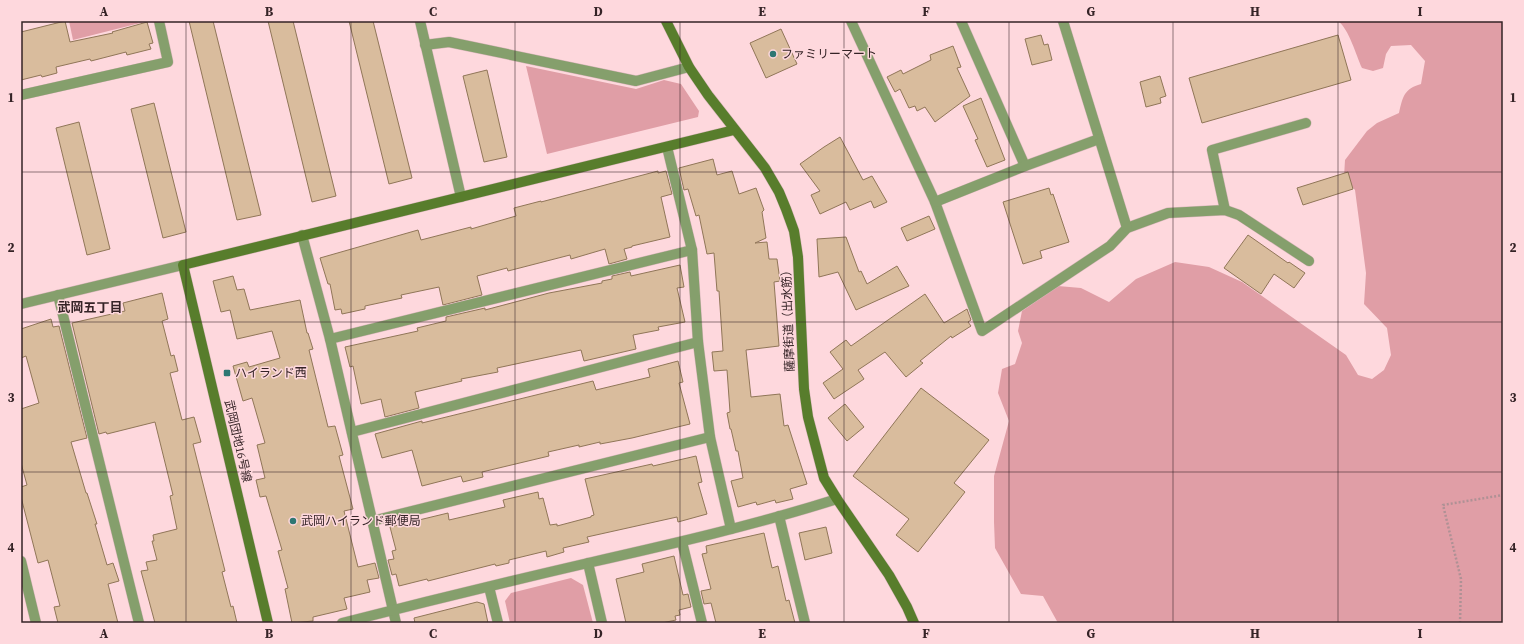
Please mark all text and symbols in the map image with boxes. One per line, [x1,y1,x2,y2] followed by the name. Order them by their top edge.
[100,3,109,20] text: A
[265,3,274,20] text: B
[429,3,437,20] text: C
[593,3,603,20] text: D
[758,3,766,20] text: E
[922,3,930,20] text: F
[1087,3,1096,20] text: G
[1250,3,1260,20] text: H
[1417,3,1423,20] text: I
[781,46,877,62] place label: ファミリーマート
[768,49,778,59] marker: ファミリーマート
[7,89,15,106] text: 1
[1509,89,1517,106] text: 1
[7,239,15,256] text: 2
[1509,239,1517,256] text: 2
[778,264,798,372] street label: 薩摩街道（出水筋）
[57,299,123,316] district label: 武岡五丁目
[235,365,307,381] place label: ハイランド西
[222,368,232,378] marker: ハイランド西
[7,389,15,406] text: 3
[1509,389,1517,406] text: 3
[221,398,255,484] street label: 武岡団地16号線
[301,513,421,529] place label: 武岡ハイランド郵便局
[288,516,298,526] marker: 武岡ハイランド郵便局
[7,539,15,556] text: 4
[1509,539,1517,556] text: 4
[100,625,109,642] text: A
[265,625,274,642] text: B
[429,625,437,642] text: C
[593,625,603,642] text: D
[758,625,766,642] text: E
[922,625,930,642] text: F
[1087,625,1096,642] text: G
[1250,625,1260,642] text: H
[1417,625,1423,642] text: I

